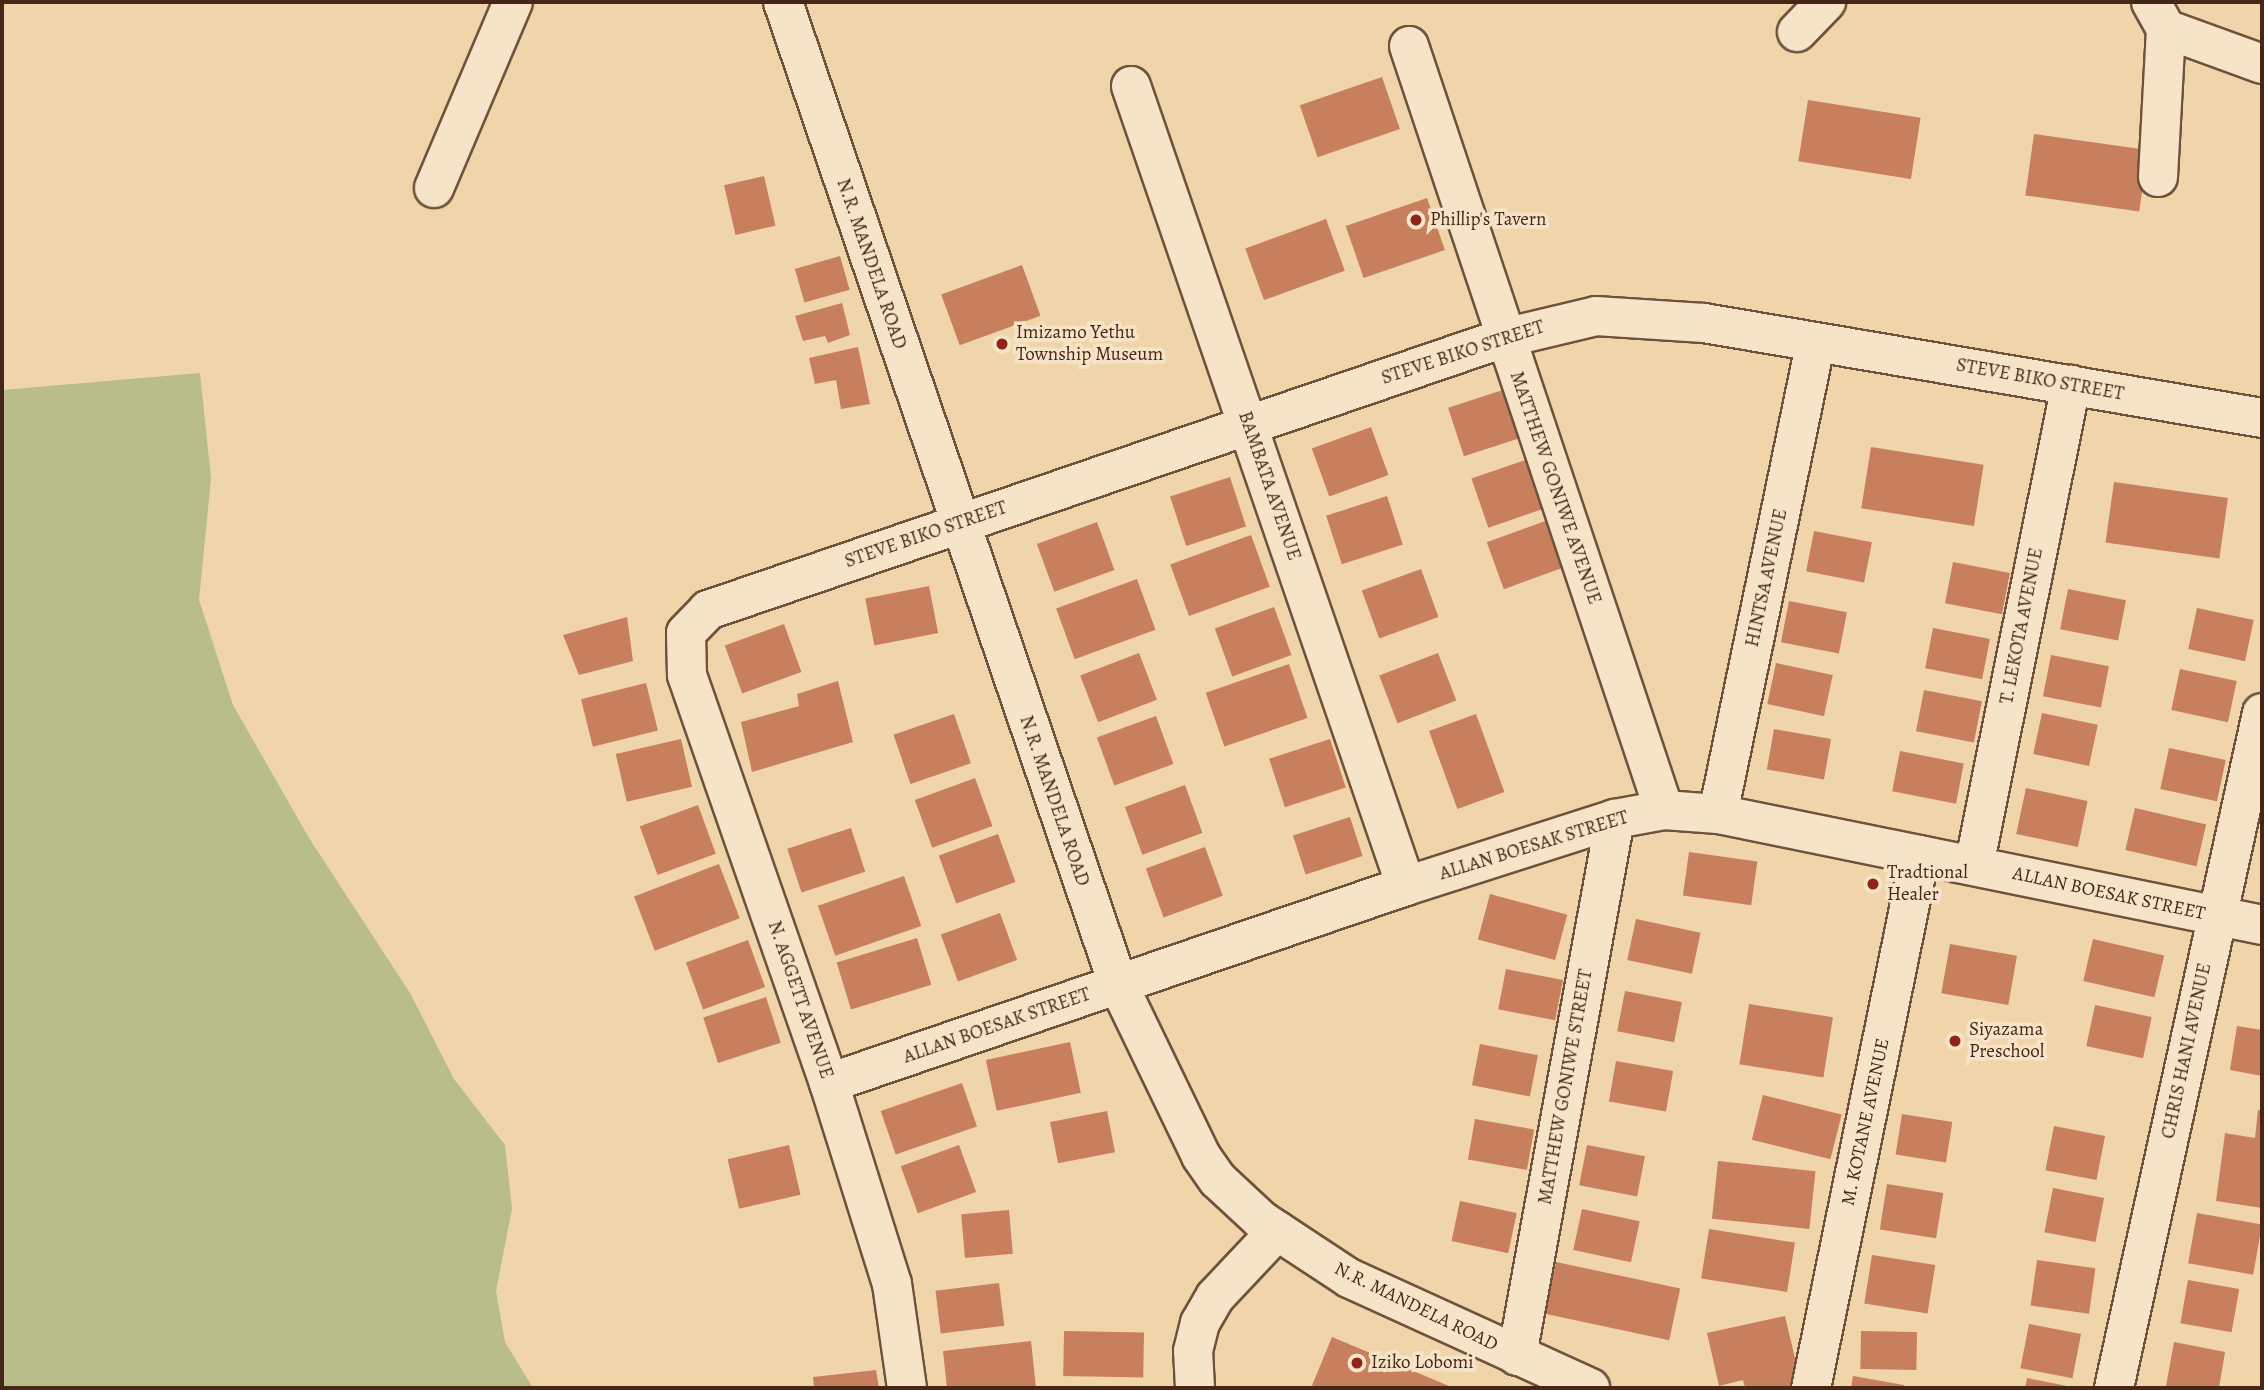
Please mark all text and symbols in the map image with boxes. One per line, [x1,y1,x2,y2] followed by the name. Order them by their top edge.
[831,176,911,352] street label: N.R. MANDELA ROAD
[1430,209,1547,231] place label: Phillip's Tavern
[1408,212,1424,228] marker: Phillip's Tavern
[1379,316,1547,390] street label: STEVE BIKO STREET
[1016,322,1163,366] place label: Imizamo Yethu Township Museum
[994,336,1010,352] marker: Imizamo Yethu Township Museum
[1954,354,2126,406] street label: STEVE BIKO STREET
[1504,369,1606,607] street label: MATTHEW GONIWE AVENUE
[1233,408,1305,564] street label: BAMBATA AVENUE
[842,497,1010,573] street label: STEVE BIKO STREET
[1741,507,1793,649] street label: HINTSA AVENUE
[1996,546,2048,706] street label: T. LEKOTA AVENUE
[1014,713,1094,889] street label: N.R. MANDELA ROAD
[1437,806,1631,886] street label: ALLAN BOESAK STREET
[1887,862,1968,906] place label: Tradtional Healer
[2011,862,2207,926] street label: ALLAN BOESAK STREET
[1865,876,1881,892] marker: Tradtional Healer
[762,918,838,1082] street label: N. AGGETT AVENUE
[2157,961,2217,1141] street label: CHRIS HANI AVENUE
[1534,968,1598,1206] street label: MATTHEW GONIWE STREET
[900,983,1094,1069] street label: ALLAN BOESAK STREET
[1969,1019,2044,1063] place label: Siyazama Preschool
[1947,1033,1963,1049] marker: Siyazama Preschool
[1837,1036,1895,1208] street label: M. KOTANE AVENUE
[1330,1257,1502,1357] street label: N.R. MANDELA ROAD
[1371,1352,1474,1374] place label: Iziko Lobomi
[1349,1355,1365,1371] marker: Iziko Lobomi

